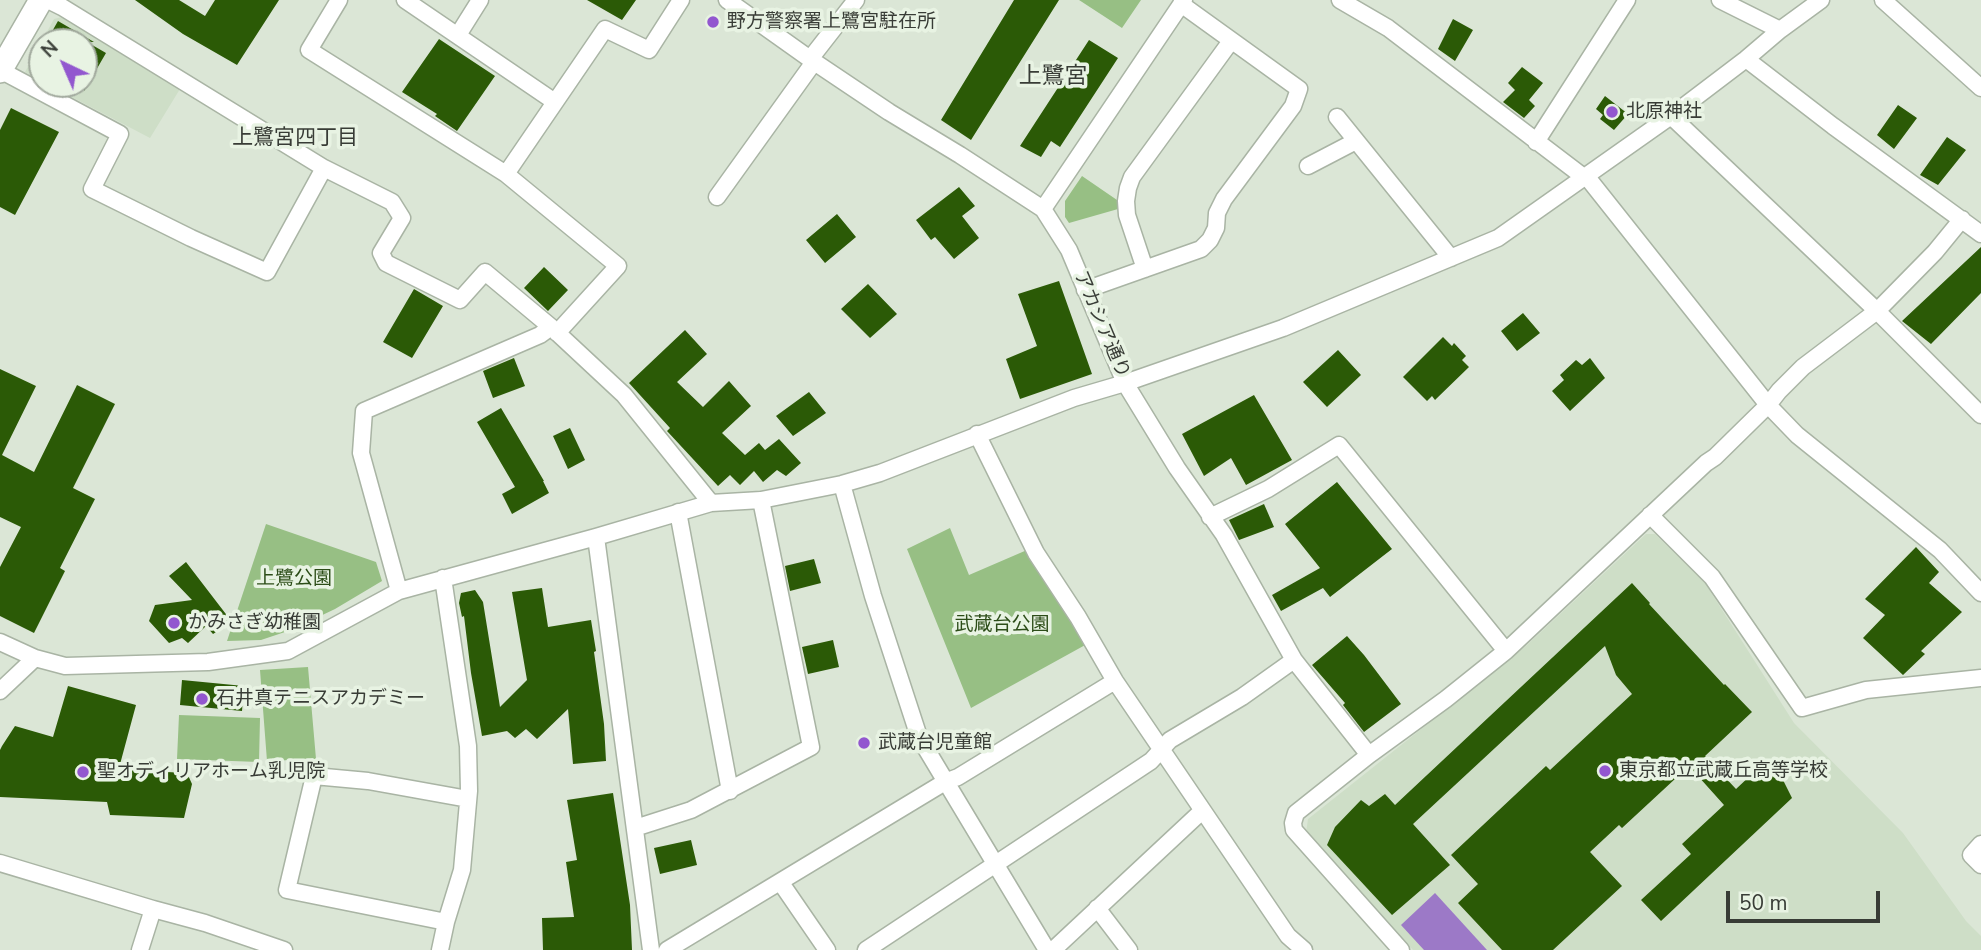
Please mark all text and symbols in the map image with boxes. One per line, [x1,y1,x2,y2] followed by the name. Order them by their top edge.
[727,11,936,33] place label: 野方警察署上鷺宮駐在所
[705,14,721,30] marker: 野方警察署上鷺宮駐在所
[28,28,98,98] north arrow
[36,35,64,64] text: N
[1019,63,1087,91] district label: 上鷺宮
[1626,101,1702,123] place label: 北原神社
[1604,104,1620,120] marker: 北原神社
[232,126,358,152] district label: 上鷺宮四丁目
[1068,268,1134,382] street label: アカシア通り
[256,568,332,590] park label: 上鷺公園
[188,612,321,634] place label: かみさぎ幼稚園
[955,614,1049,636] park label: 武蔵台公園
[166,615,182,631] marker: かみさぎ幼稚園
[216,688,425,710] place label: 石井真テニスアカデミー
[194,691,210,707] marker: 石井真テニスアカデミー
[878,732,992,754] place label: 武蔵台児童館
[856,735,872,751] marker: 武蔵台児童館
[1619,760,1828,782] place label: 東京都立武蔵丘高等学校
[97,761,325,783] place label: 聖オディリアホーム乳児院
[1597,763,1613,779] marker: 東京都立武蔵丘高等学校
[75,764,91,780] marker: 聖オディリアホーム乳児院
[1729,876,1883,920] scale bar
[1739,889,1788,917] text: 50 m

